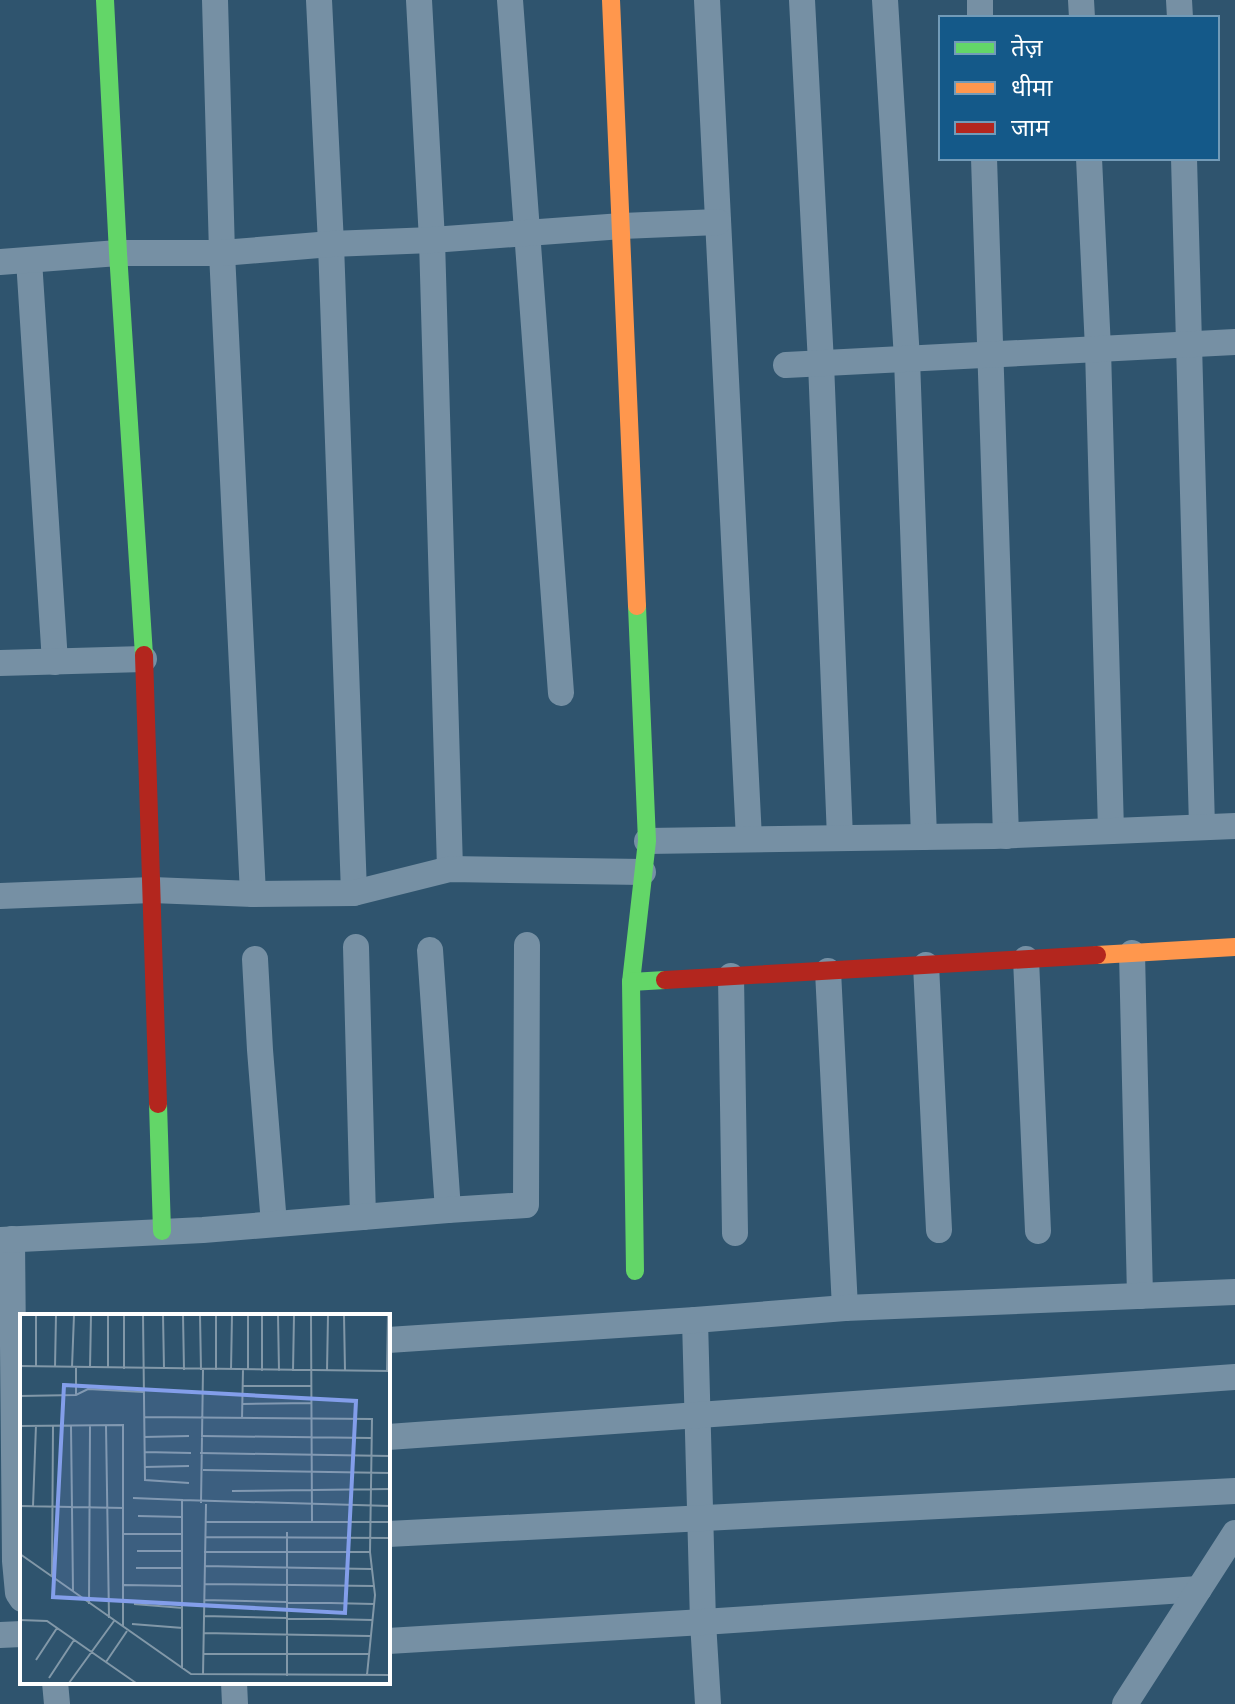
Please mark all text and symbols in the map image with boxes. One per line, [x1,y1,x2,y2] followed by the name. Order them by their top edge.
[939,16,1219,160] legend
[1011,33,1044,63] text: तेज़
[1011,73,1053,103] text: धीमा
[1011,113,1050,143] text: जाम
[20,1314,390,1684] inset map

